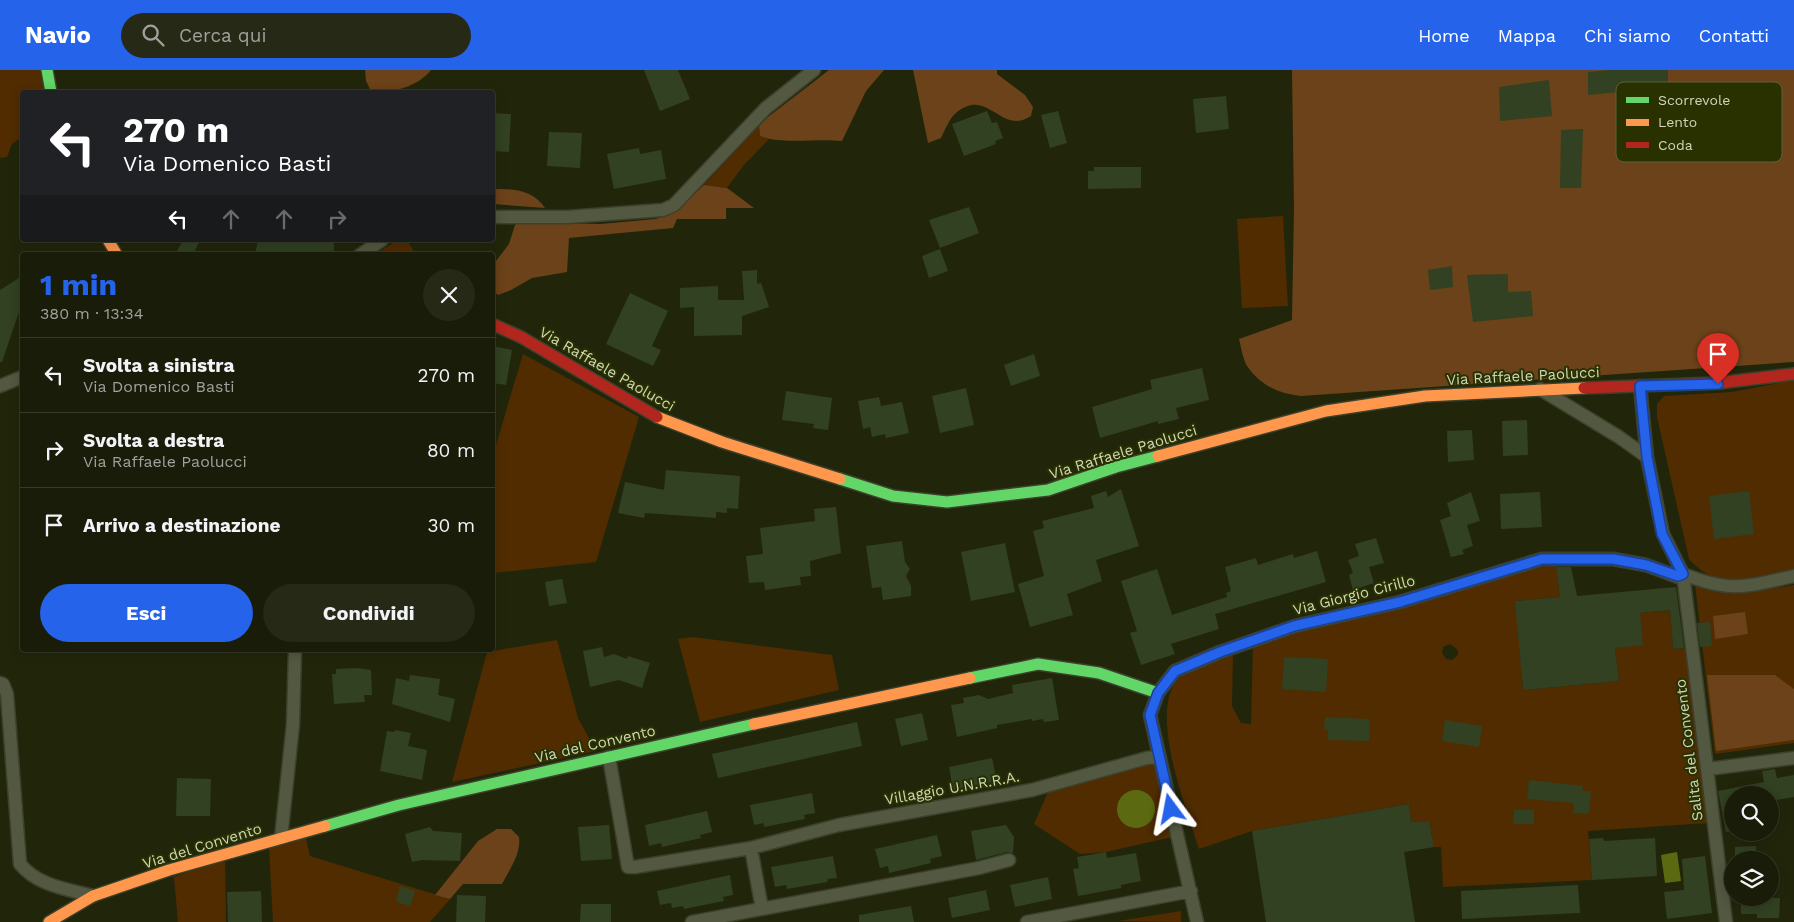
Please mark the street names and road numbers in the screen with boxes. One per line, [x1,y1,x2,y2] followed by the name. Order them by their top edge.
[536,323,678,415] street label: Via Raffaele Paolucci
[1446,363,1600,389] street label: Via Raffaele Paolucci
[1047,421,1199,483] street label: Via Raffaele Paolucci
[1291,571,1417,619] street label: Via Giorgio Cirillo
[1671,678,1707,822] street label: Salita del Convento
[533,721,657,767] street label: Via del Convento
[883,767,1021,809] street label: Villaggio U.N.R.R.A.
[140,819,264,873] street label: Via del Convento

